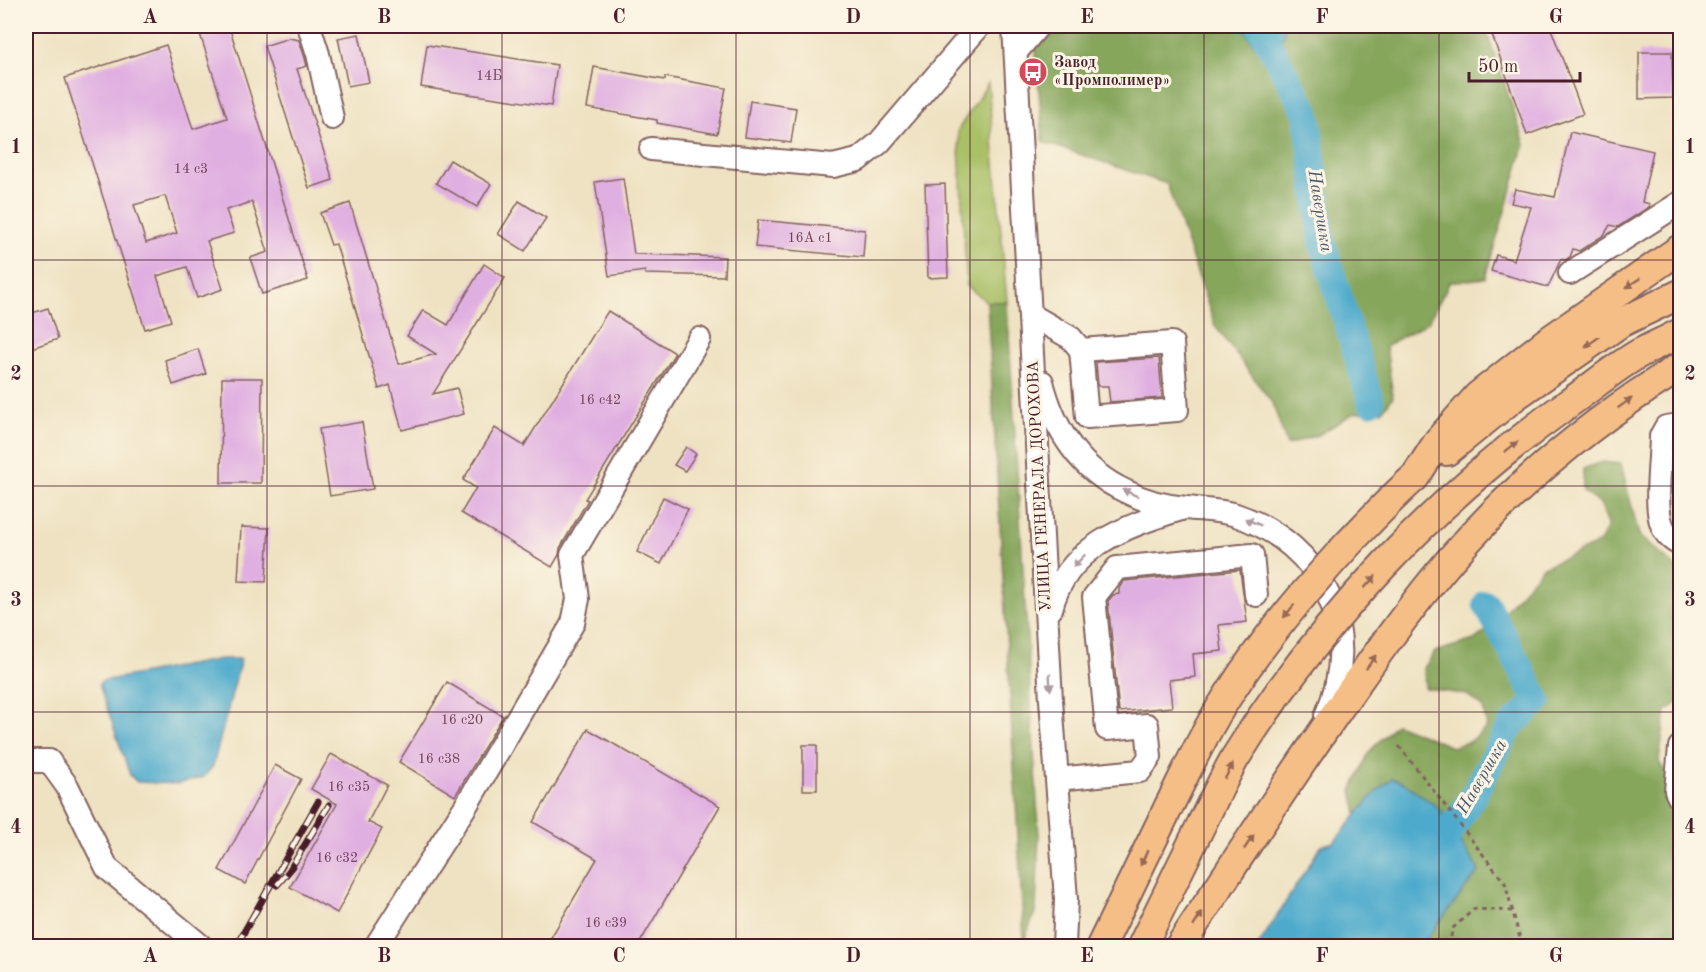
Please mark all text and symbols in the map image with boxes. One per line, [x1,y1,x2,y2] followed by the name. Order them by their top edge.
[142,8,158,28] text: A
[377,8,391,28] text: B
[612,8,626,28] text: C
[845,8,861,28] text: D
[1080,8,1094,28] text: E
[1315,8,1329,28] text: F
[1549,8,1563,28] text: G
[1469,45,1580,83] scale bar
[1054,55,1170,89] place label: Завод «Промполимер»
[1017,56,1049,88] bus stop icon: Завод «Промполимер»
[1478,58,1518,76] text: 50 m
[476,69,502,83] house number: 14Б
[10,138,22,158] text: 1
[1684,138,1696,158] text: 1
[174,162,208,176] house number: 14 с3
[1304,168,1335,254] water label: Навершка
[787,231,833,245] house number: 16А с1
[1625,277,1641,289] one-way arrow
[1585,336,1601,348] one-way arrow
[1025,360,1055,612] street label: УЛИЦА ГЕНЕРАЛА ДОРОХОВА
[10,365,22,385] text: 2
[1684,365,1696,385] text: 2
[579,393,621,407] house number: 16 с42
[1616,397,1632,409] one-way arrow
[1503,441,1519,454] one-way arrow
[1120,488,1138,498] one-way arrow
[1245,518,1262,527] one-way arrow
[1072,554,1086,568] one-way arrow
[1363,574,1377,589] one-way arrow
[10,591,22,611] text: 3
[1684,591,1696,611] text: 3
[1283,603,1296,619] one-way arrow
[1365,654,1377,670] one-way arrow
[1045,673,1054,692] one-way arrow
[441,713,483,727] house number: 16 с20
[1453,736,1511,818] water label: Навершка
[418,752,460,766] house number: 16 с38
[1223,762,1233,780] one-way arrow
[328,780,370,794] house number: 16 с35
[10,818,22,838] text: 4
[1684,818,1696,838] text: 4
[1243,835,1255,851] one-way arrow
[1139,850,1148,867] one-way arrow
[316,851,358,865] house number: 16 с32
[1192,911,1203,927] one-way arrow
[585,916,627,930] house number: 16 с39
[142,947,158,967] text: A
[377,947,391,967] text: B
[612,947,626,967] text: C
[845,947,861,967] text: D
[1080,947,1094,967] text: E
[1315,947,1329,967] text: F
[1549,947,1563,967] text: G

